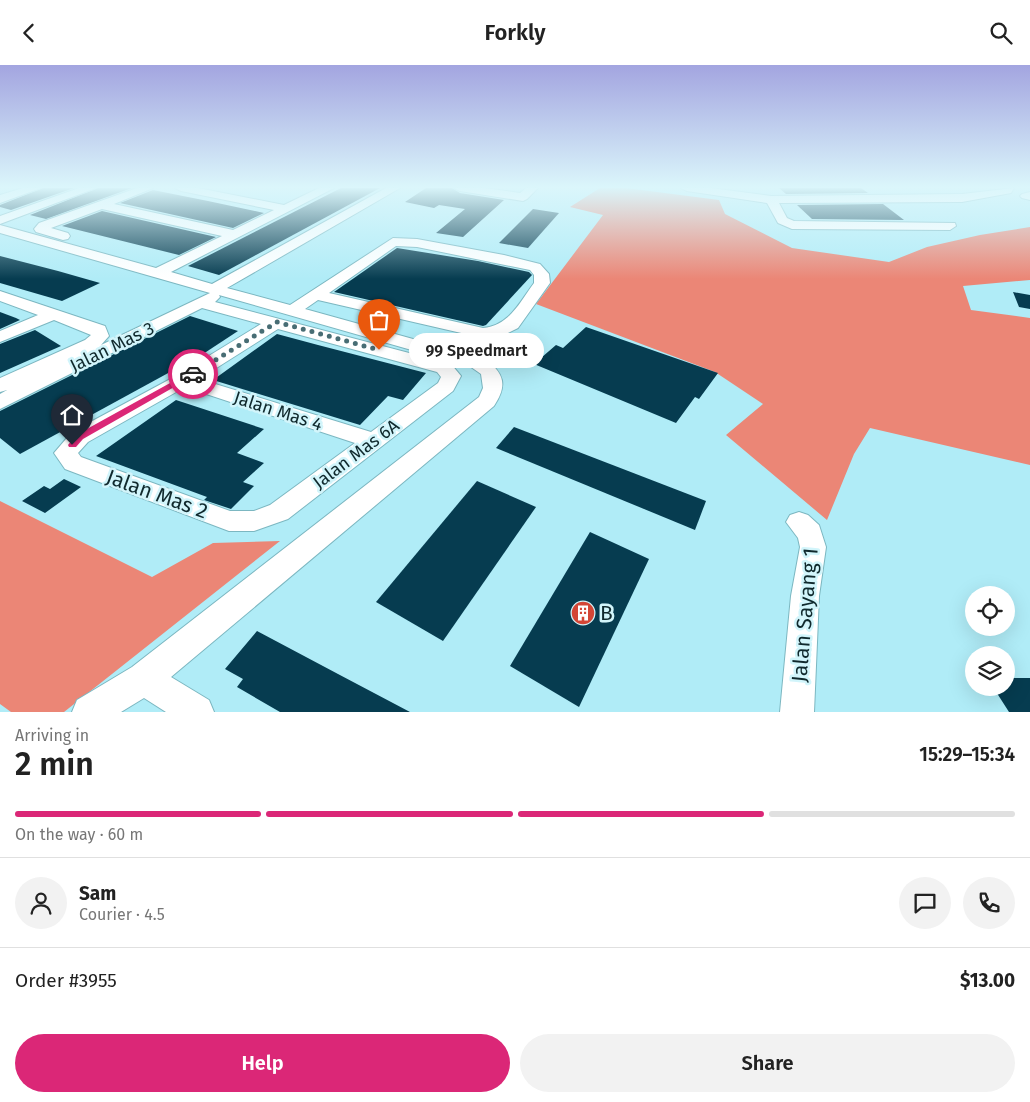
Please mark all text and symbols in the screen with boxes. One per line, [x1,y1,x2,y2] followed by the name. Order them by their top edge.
[15,19,43,47] icon: back
[484,19,546,46] text: Forkly
[987,19,1015,47] icon: search
[358,299,400,350] pin
[365,306,393,334] icon: bag
[66,317,158,377] street label: Jalan Mas 3
[409,333,544,367] callout: 99 Speedmart
[425,341,528,360] text: 99 Speedmart
[168,349,218,399] courier
[179,360,207,388] icon: car
[231,386,325,436] street label: Jalan Mas 4
[51,394,93,445] pin
[58,401,86,429] icon: home
[309,414,404,494] street label: Jalan Mas 6A
[103,464,211,524] street label: Jalan Mas 2
[786,547,824,683] street label: Jalan Sayang 1
[965,586,1015,696] map controls
[965,586,1015,636] button: locate
[570,600,596,626] building icon: B
[600,600,613,626] place label: B
[965,646,1015,696] button: layers
[15,726,89,745] text: Arriving in
[919,743,1015,766] text: 15:29–15:34
[15,745,94,783] text: 2 min
[15,825,143,844] text: On the way · 60 m
[15,877,67,929] button: person
[899,877,951,929] button: chat
[963,877,1015,929] button: phone
[79,882,116,905] text: Sam
[79,905,165,924] text: Courier · 4.5
[15,969,117,992] text: Order #3955
[960,969,1015,992] text: $13.00
[15,1034,510,1092] button: Help
[520,1034,1015,1092] button: Share

